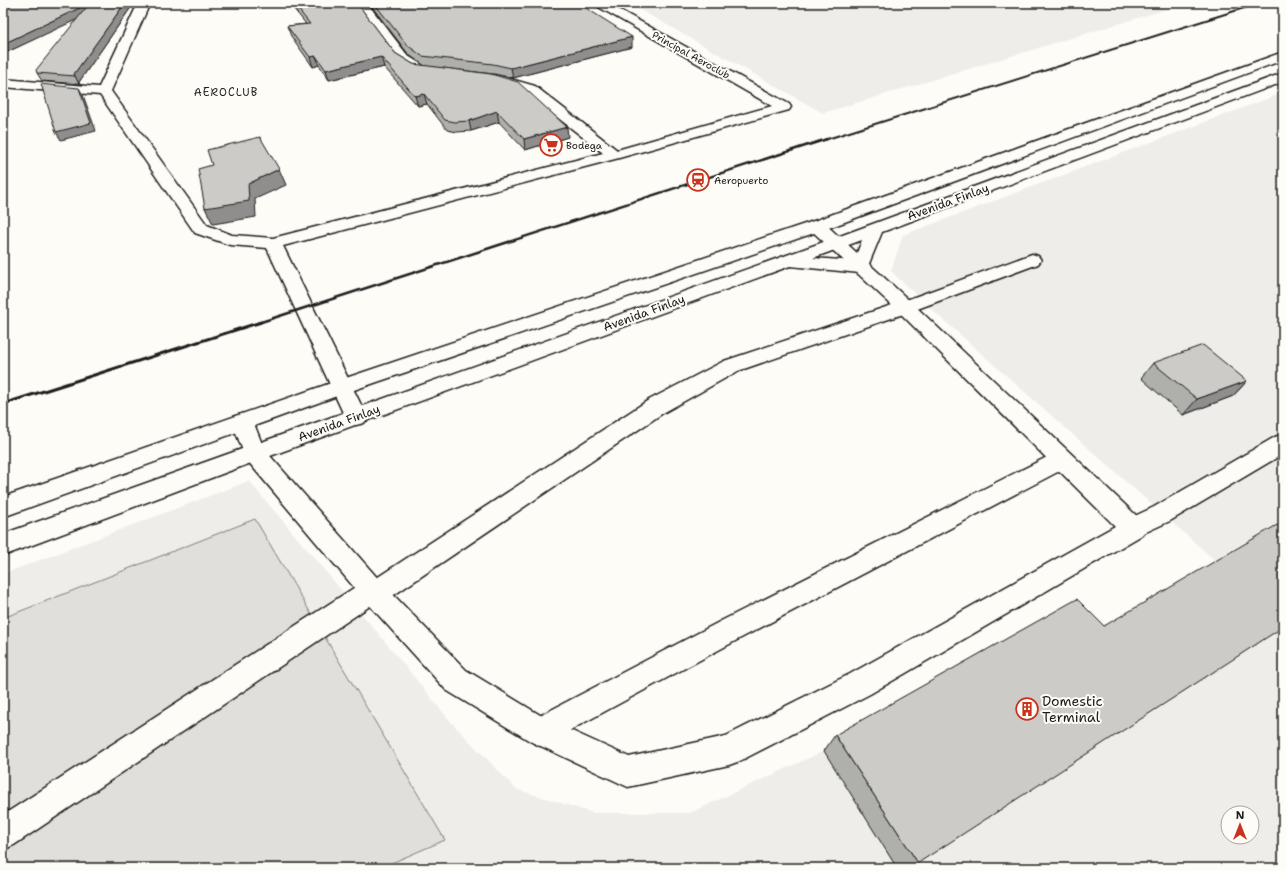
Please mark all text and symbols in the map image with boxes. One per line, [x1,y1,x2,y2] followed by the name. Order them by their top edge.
[650,28,732,82] street label: Principal Aeroclub
[194,85,258,100] district label: AEROCLUB
[538,132,564,158] supermarket icon: Bodega
[566,139,603,152] place label: Bodega
[685,167,711,193] station icon: Aeropuerto
[714,174,768,187] place label: Aeropuerto
[905,180,991,224] street label: Avenida Finlay
[601,291,687,335] street label: Avenida Finlay
[296,401,382,445] street label: Avenida Finlay
[1042,692,1103,726] place label: Domestic Terminal
[1014,696,1040,722] building icon: Domestic Terminal
[1220,805,1260,845] north arrow
[1236,808,1245,823] text: N

